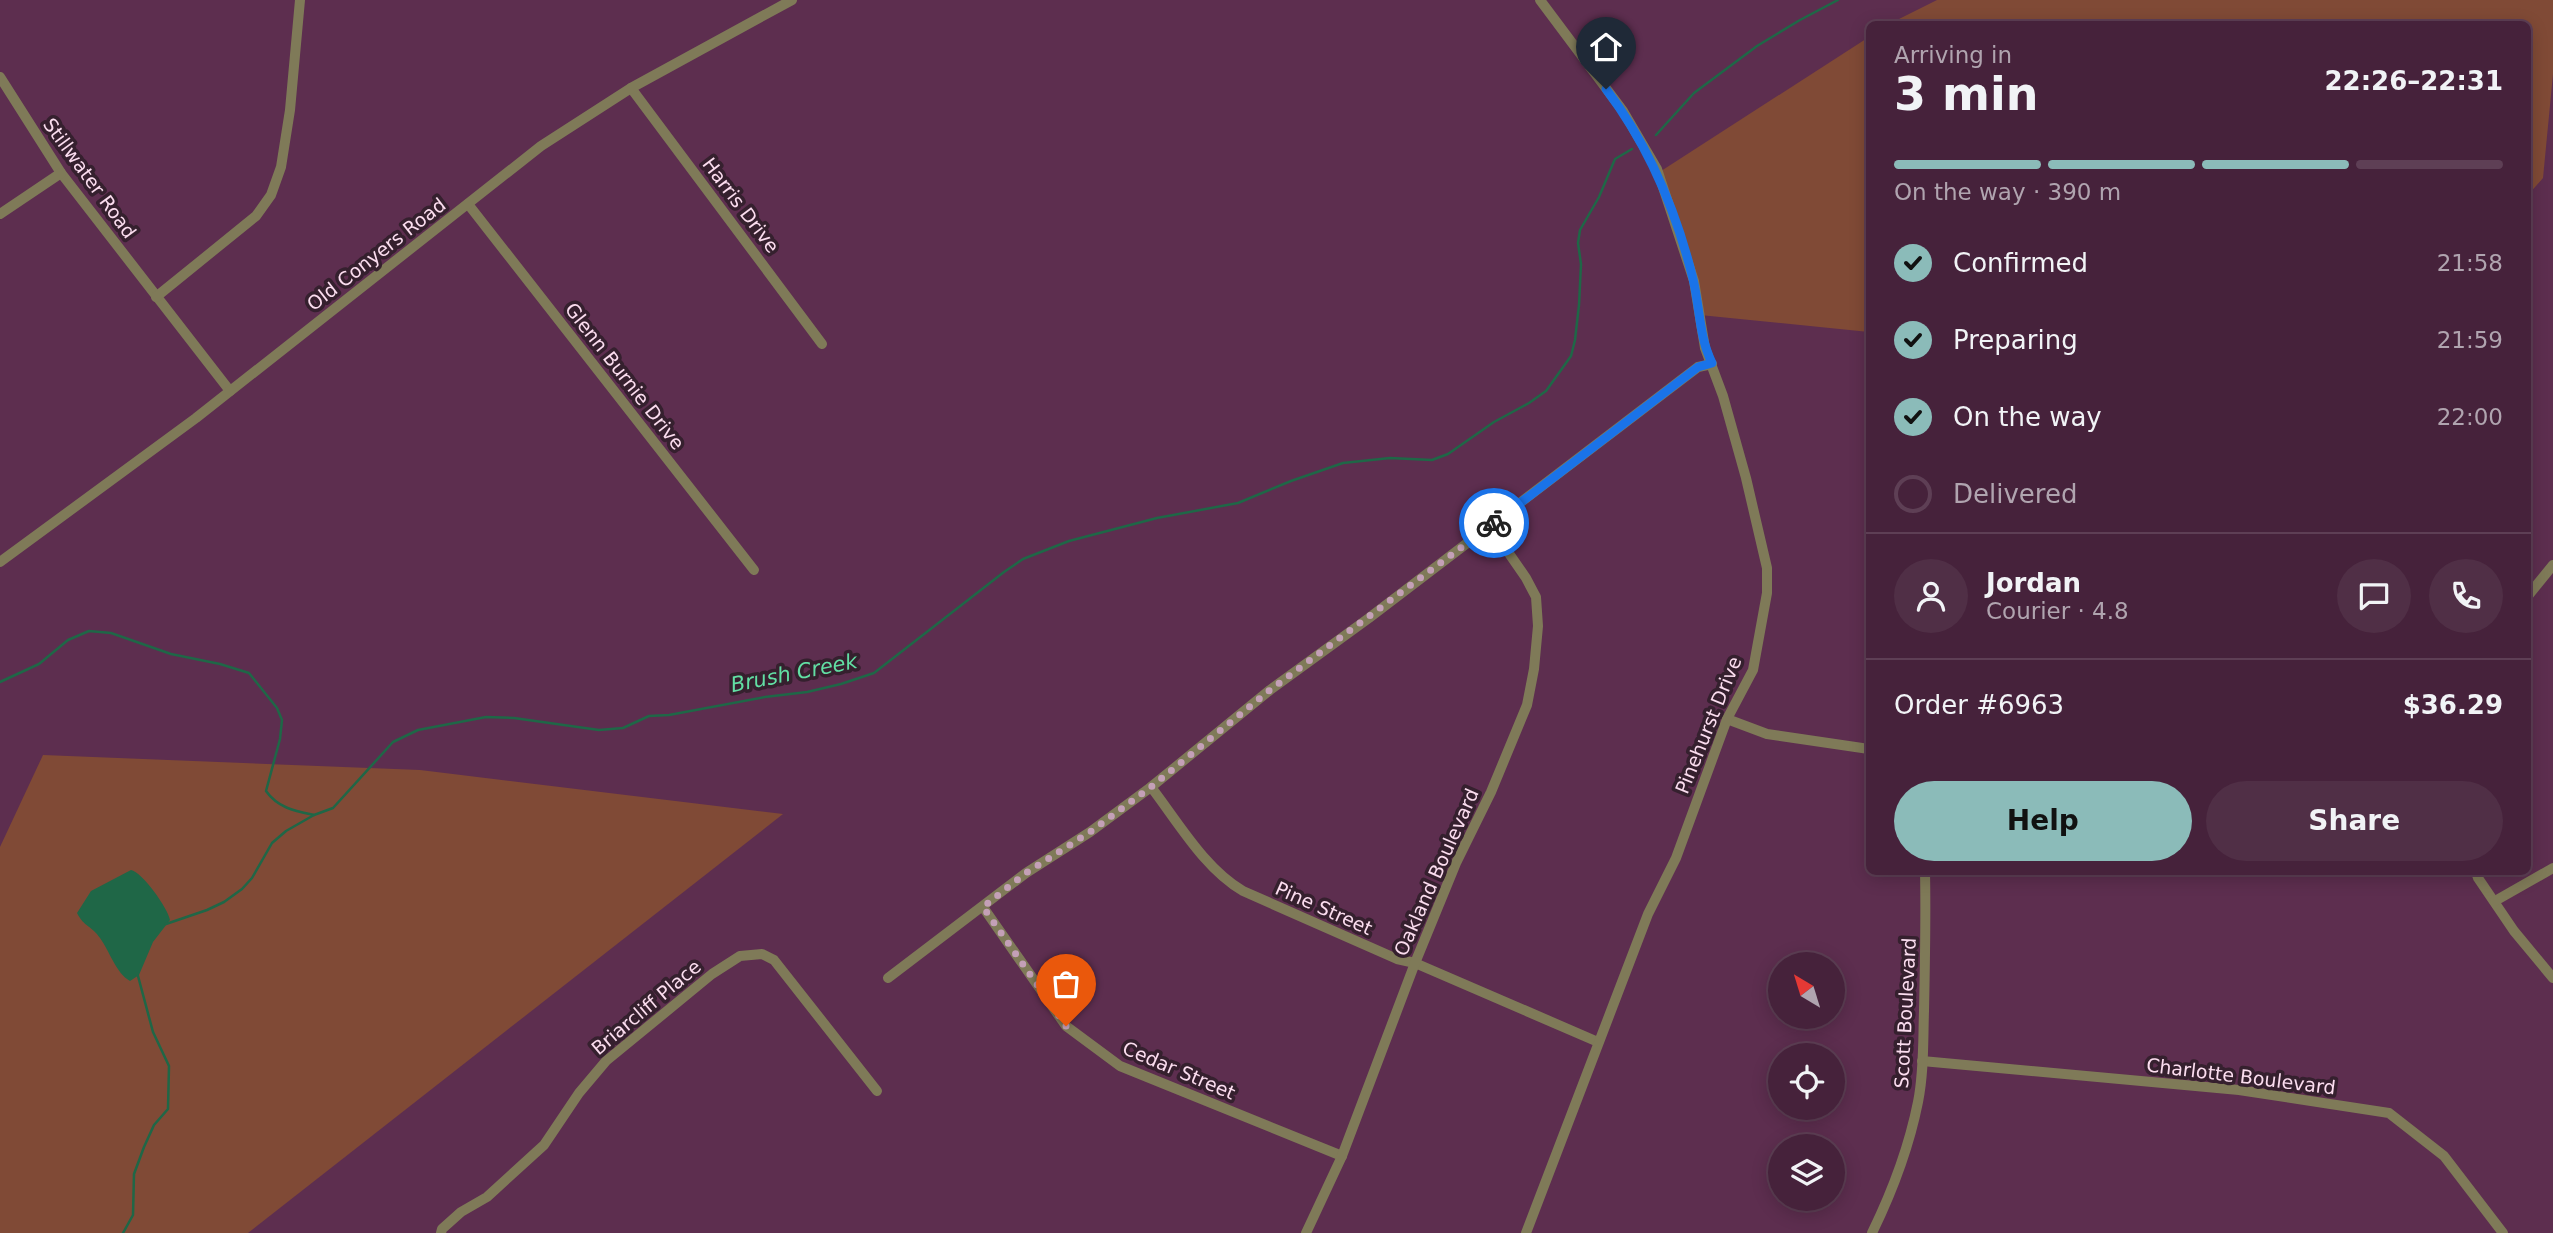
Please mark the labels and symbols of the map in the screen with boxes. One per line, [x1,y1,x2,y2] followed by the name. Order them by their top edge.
[1576,17,1636,89] pin
[39,114,141,242] street label: Stillwater Road
[698,153,784,257] street label: Harris Drive
[302,193,450,315] street label: Old Conyers Road
[561,298,689,454] street label: Glenn Burnie Drive
[1459,488,1529,558] courier
[729,649,860,697] water label: Brush Creek
[1670,653,1746,797] street label: Pinehurst Drive
[1389,785,1483,959] street label: Oakland Boulevard
[1272,877,1376,939] street label: Pine Street
[1890,937,1920,1089] street label: Scott Boulevard
[1768,952,1844,1029] north arrow
[1036,954,1096,1026] pin
[587,955,705,1059] street label: Briarcliff Place
[1119,1036,1239,1104] street label: Cedar Street
[2145,1053,2337,1099] street label: Charlotte Boulevard

